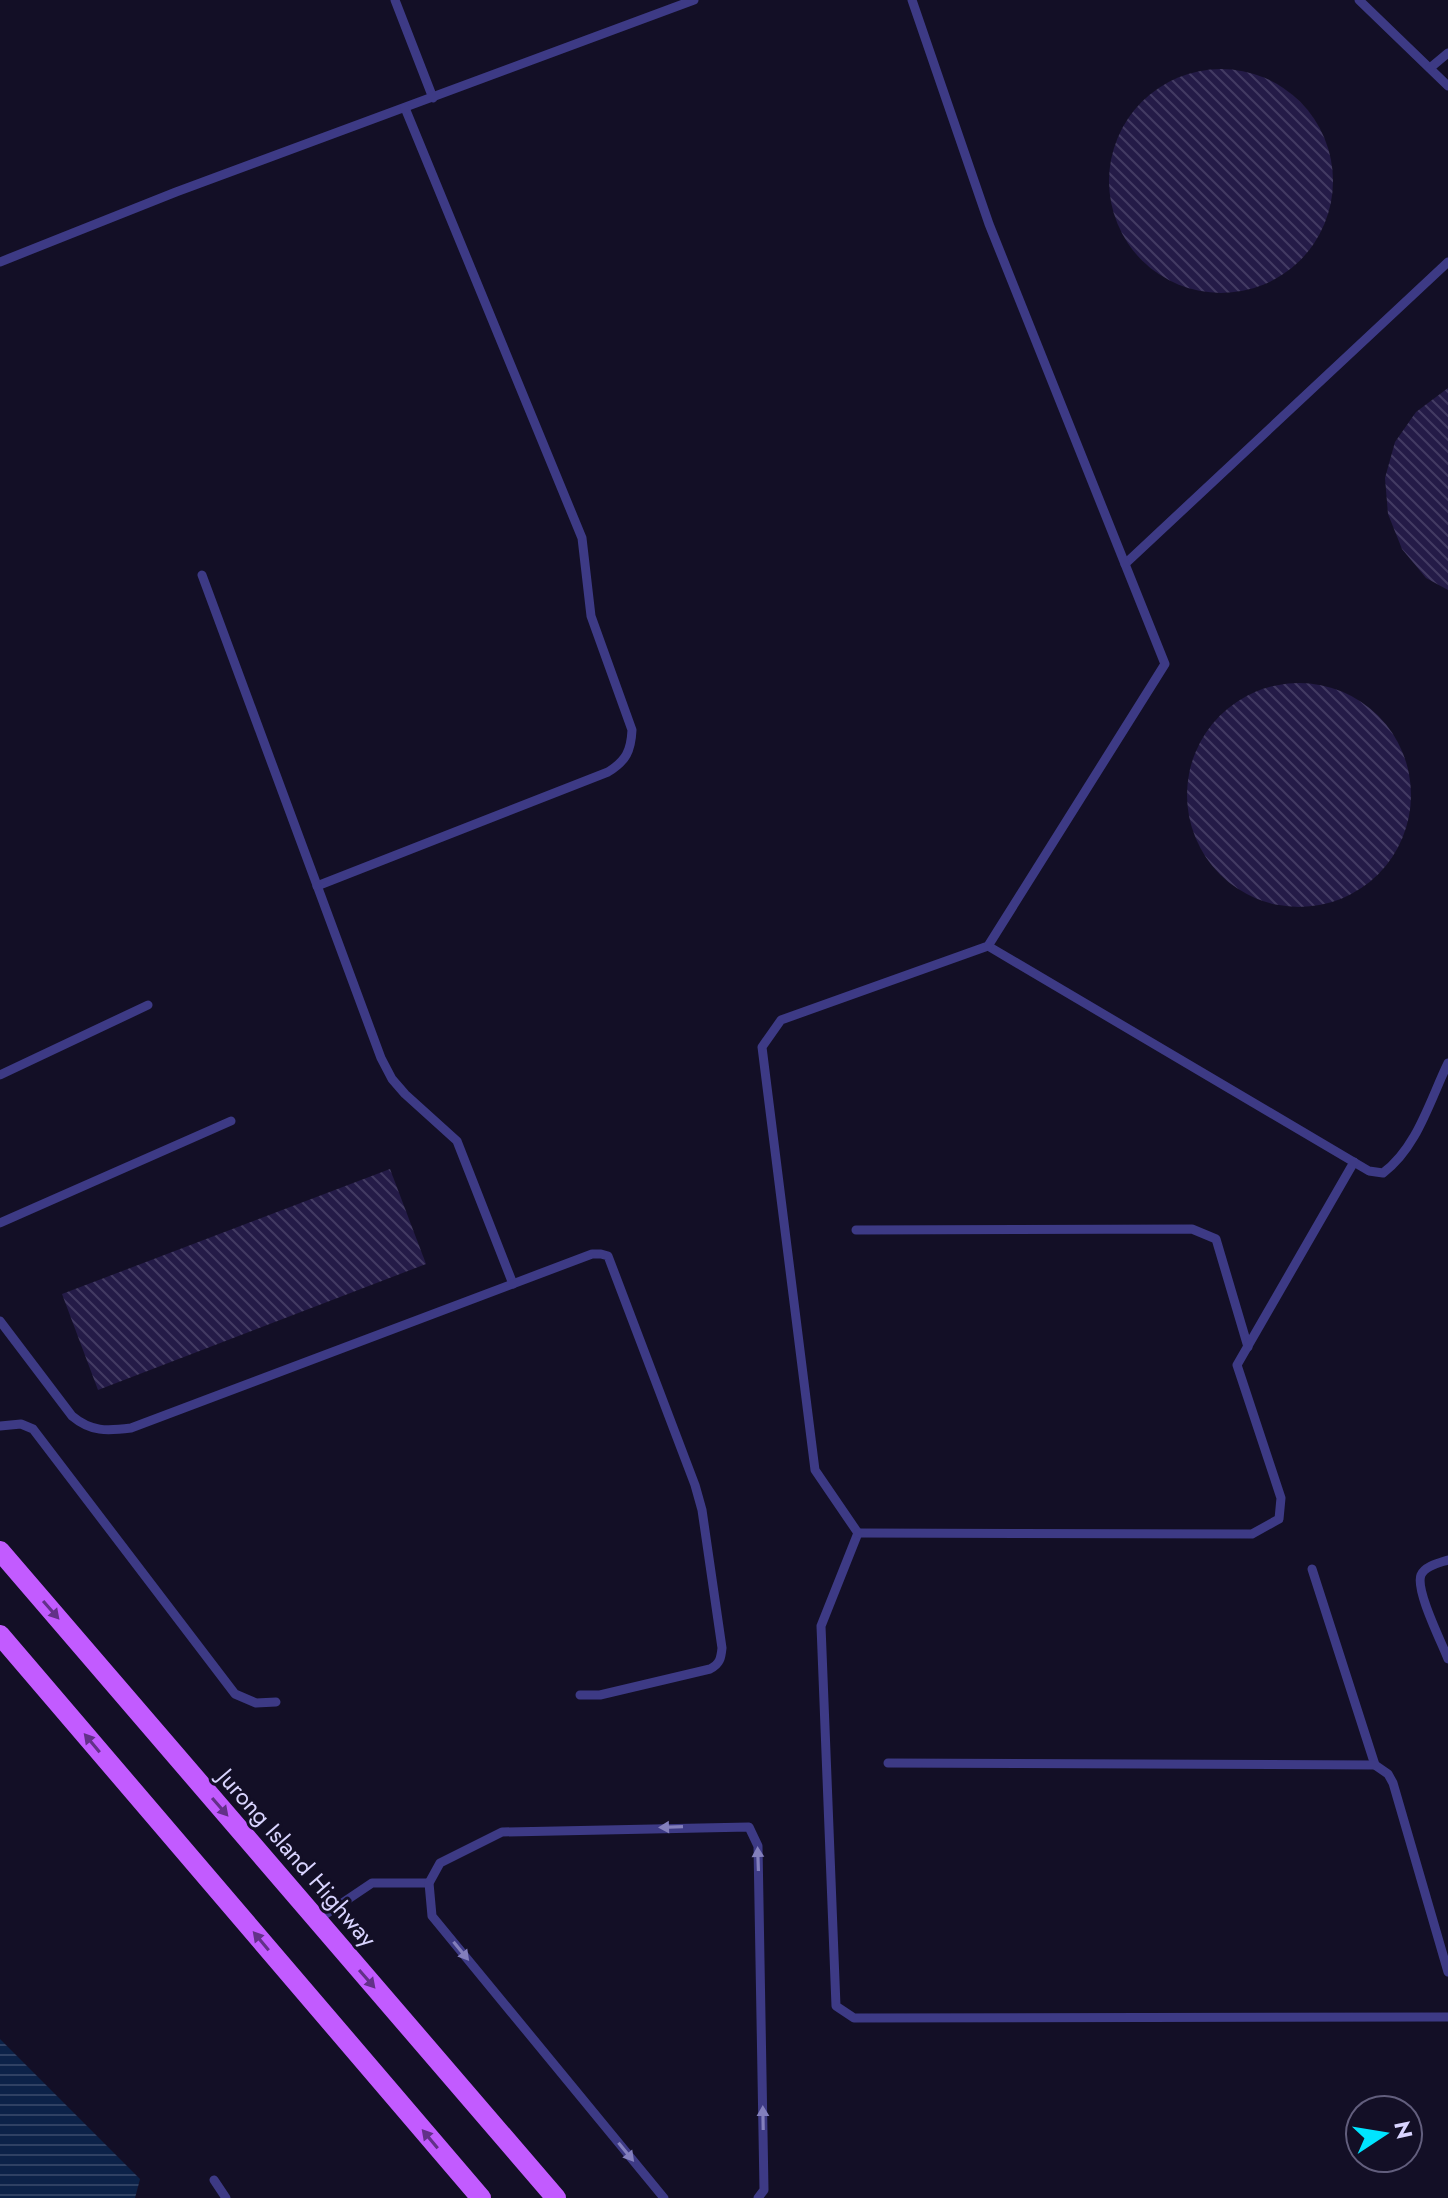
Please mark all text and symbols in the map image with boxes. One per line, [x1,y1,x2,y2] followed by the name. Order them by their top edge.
[42,1600,59,1620] one-way arrow
[84,1734,101,1754] one-way arrow
[208,1758,385,1955] street label: Jurong Island Highway
[211,1797,228,1817] one-way arrow
[658,1821,683,1833] one-way arrow
[752,1846,765,1871] one-way arrow
[253,1931,270,1951] one-way arrow
[452,1941,469,1961] one-way arrow
[358,1969,376,1989] one-way arrow
[1344,2094,1424,2174] north arrow
[757,2105,769,2130] one-way arrow
[1386,2118,1421,2142] text: N
[422,2129,439,2149] one-way arrow
[617,2142,634,2162] one-way arrow

